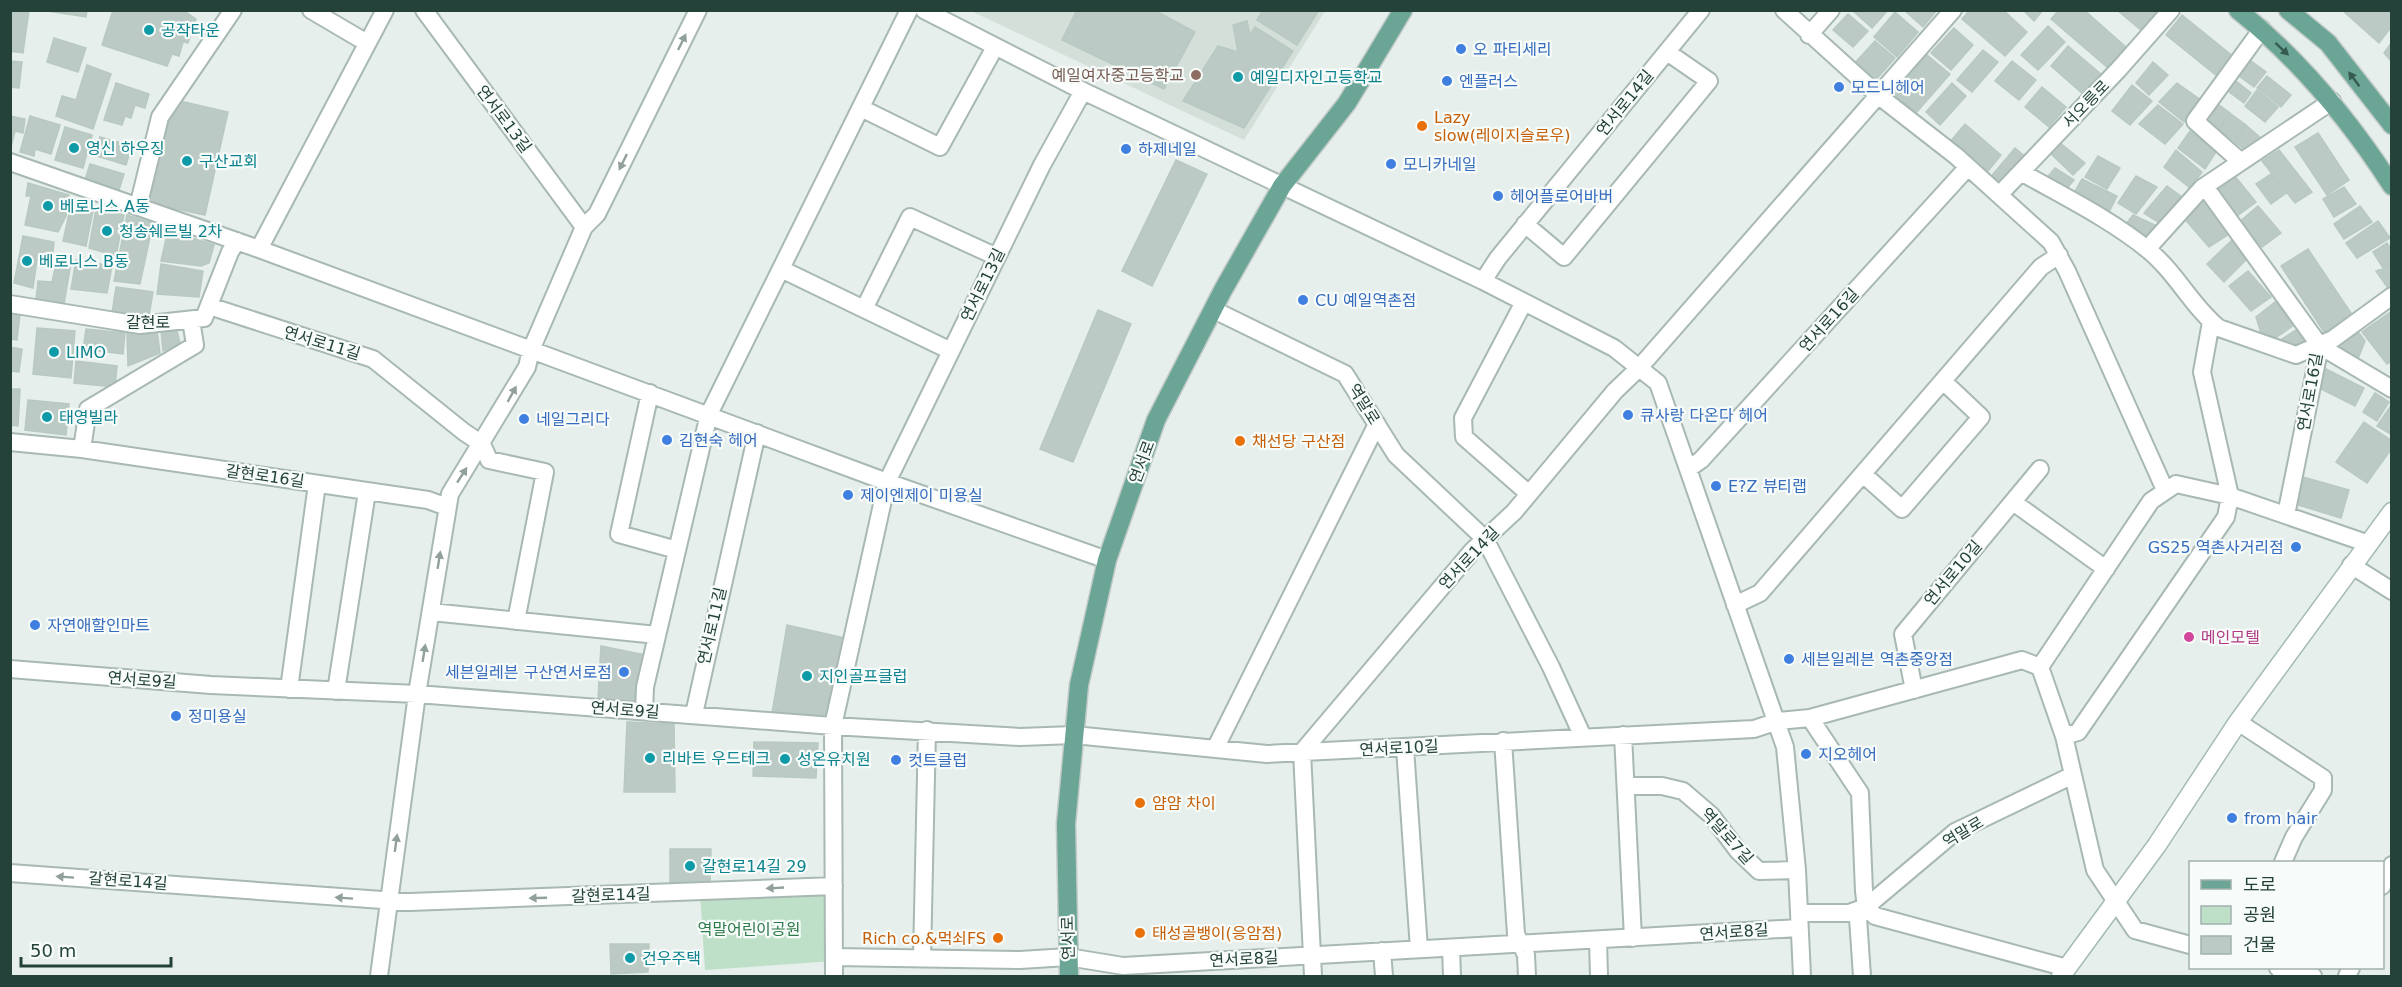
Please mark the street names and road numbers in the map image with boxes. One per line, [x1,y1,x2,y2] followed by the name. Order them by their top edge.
[1593,66,1657,140] street label: 연서로14길
[2059,76,2113,132] street label: 서오릉로
[473,82,535,156] street label: 연서로13길
[957,245,1009,325] street label: 연서로13길
[1795,284,1863,356] street label: 연서로16길
[126,313,170,332] street label: 갈현로
[281,322,363,364] street label: 연서로11길
[2294,351,2326,433] street label: 연서로16길
[1344,380,1384,428] street label: 역말로
[1126,438,1159,486] street label: 연서로
[224,461,306,491] street label: 갈현로16길
[1435,523,1503,593] street label: 연서로14길
[1920,537,1986,609] street label: 연서로10길
[694,585,730,667] street label: 연서로11길
[107,668,177,692] street label: 연서로9길
[590,698,660,722] street label: 연서로9길
[1359,736,1439,760] street label: 연서로10길
[1697,804,1757,868] street label: 역말로7길
[1939,812,1987,852] street label: 역말로
[88,869,168,893] street label: 갈현로14길
[571,884,651,906] street label: 갈현로14길
[1058,915,1078,960] street label: 연서로
[1699,920,1769,944] street label: 연서로8길
[1209,948,1279,970] street label: 연서로8길

